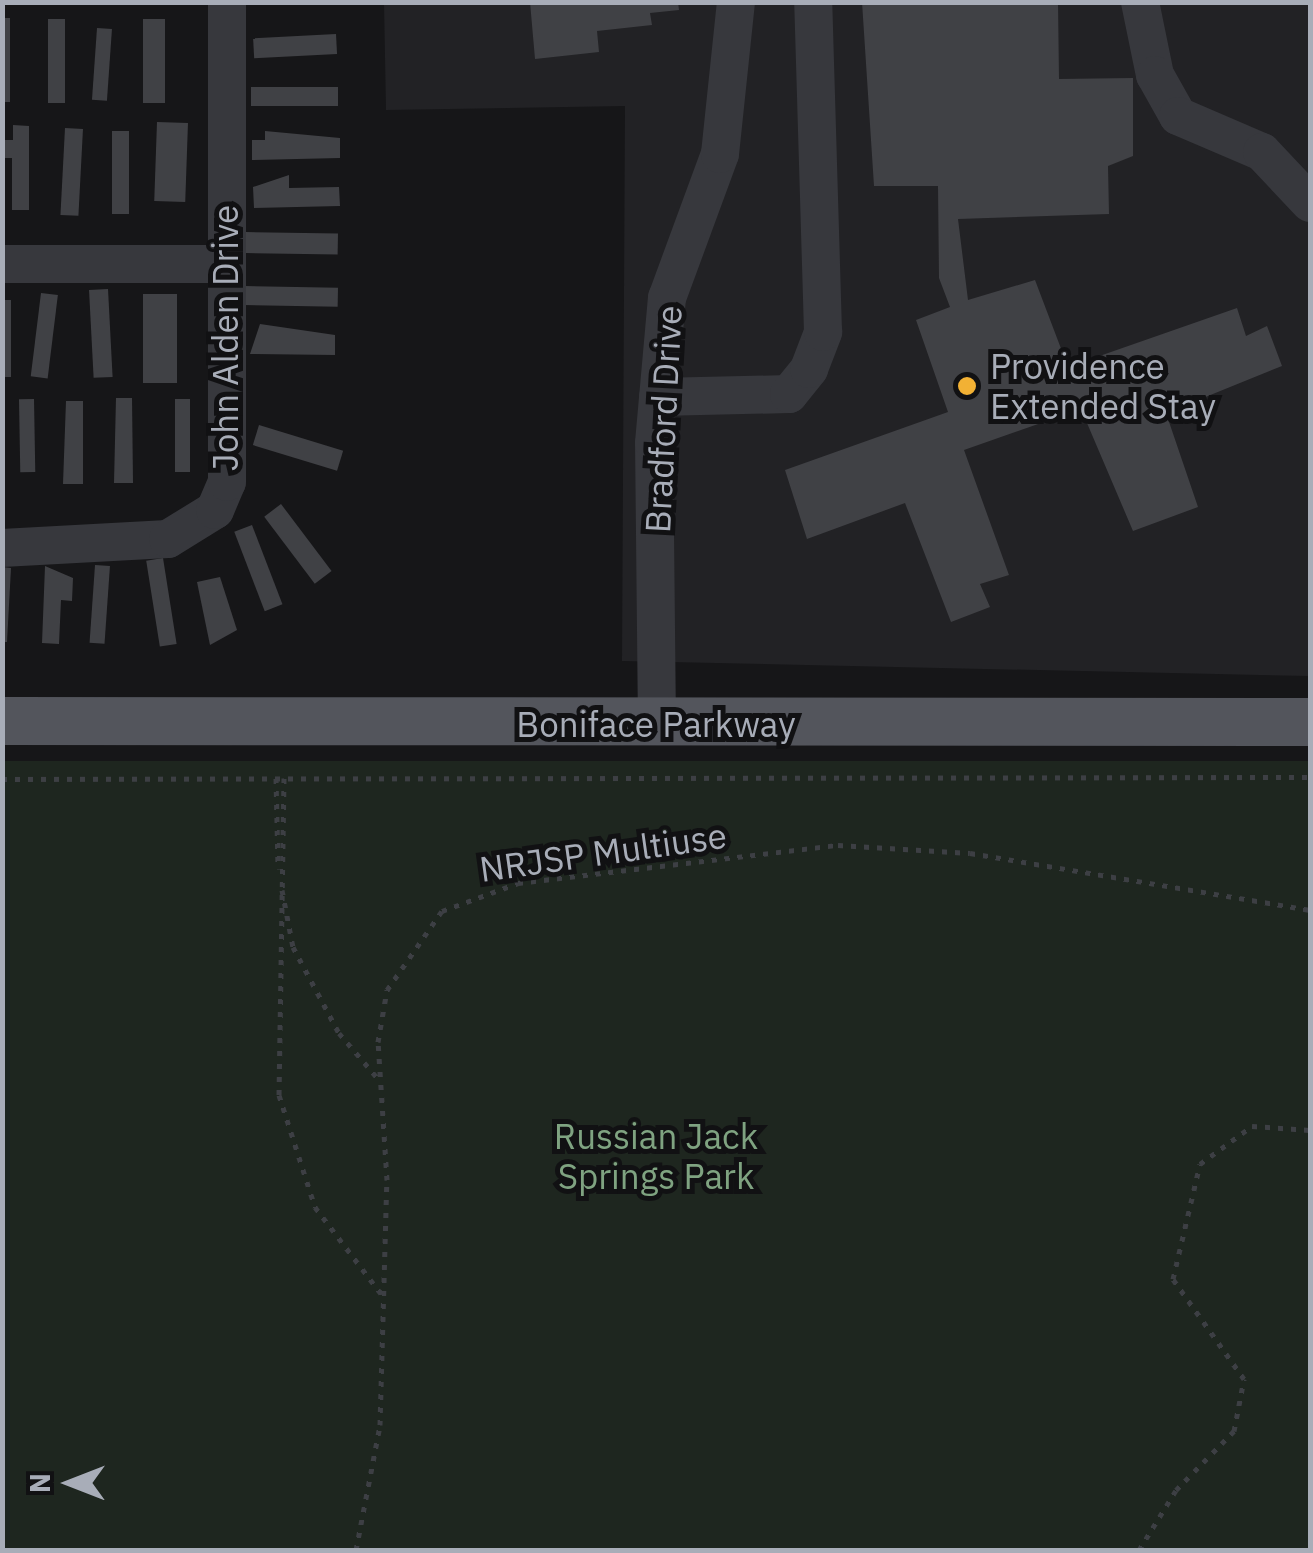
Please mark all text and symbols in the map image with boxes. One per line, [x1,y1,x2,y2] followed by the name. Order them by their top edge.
[204,205,246,471] street label: John Alden Drive
[636,304,690,534] street label: Bradford Drive
[990,345,1216,427] place label: Providence Extended Stay
[954,373,980,399] marker: Providence Extended Stay
[516,703,796,745] street label: Boniface Parkway
[477,814,729,890] street label: NRJSP Multiuse
[554,1115,758,1197] park label: Russian Jack Springs Park
[20,1433,120,1533] north arrow
[21,1473,58,1493] text: N

